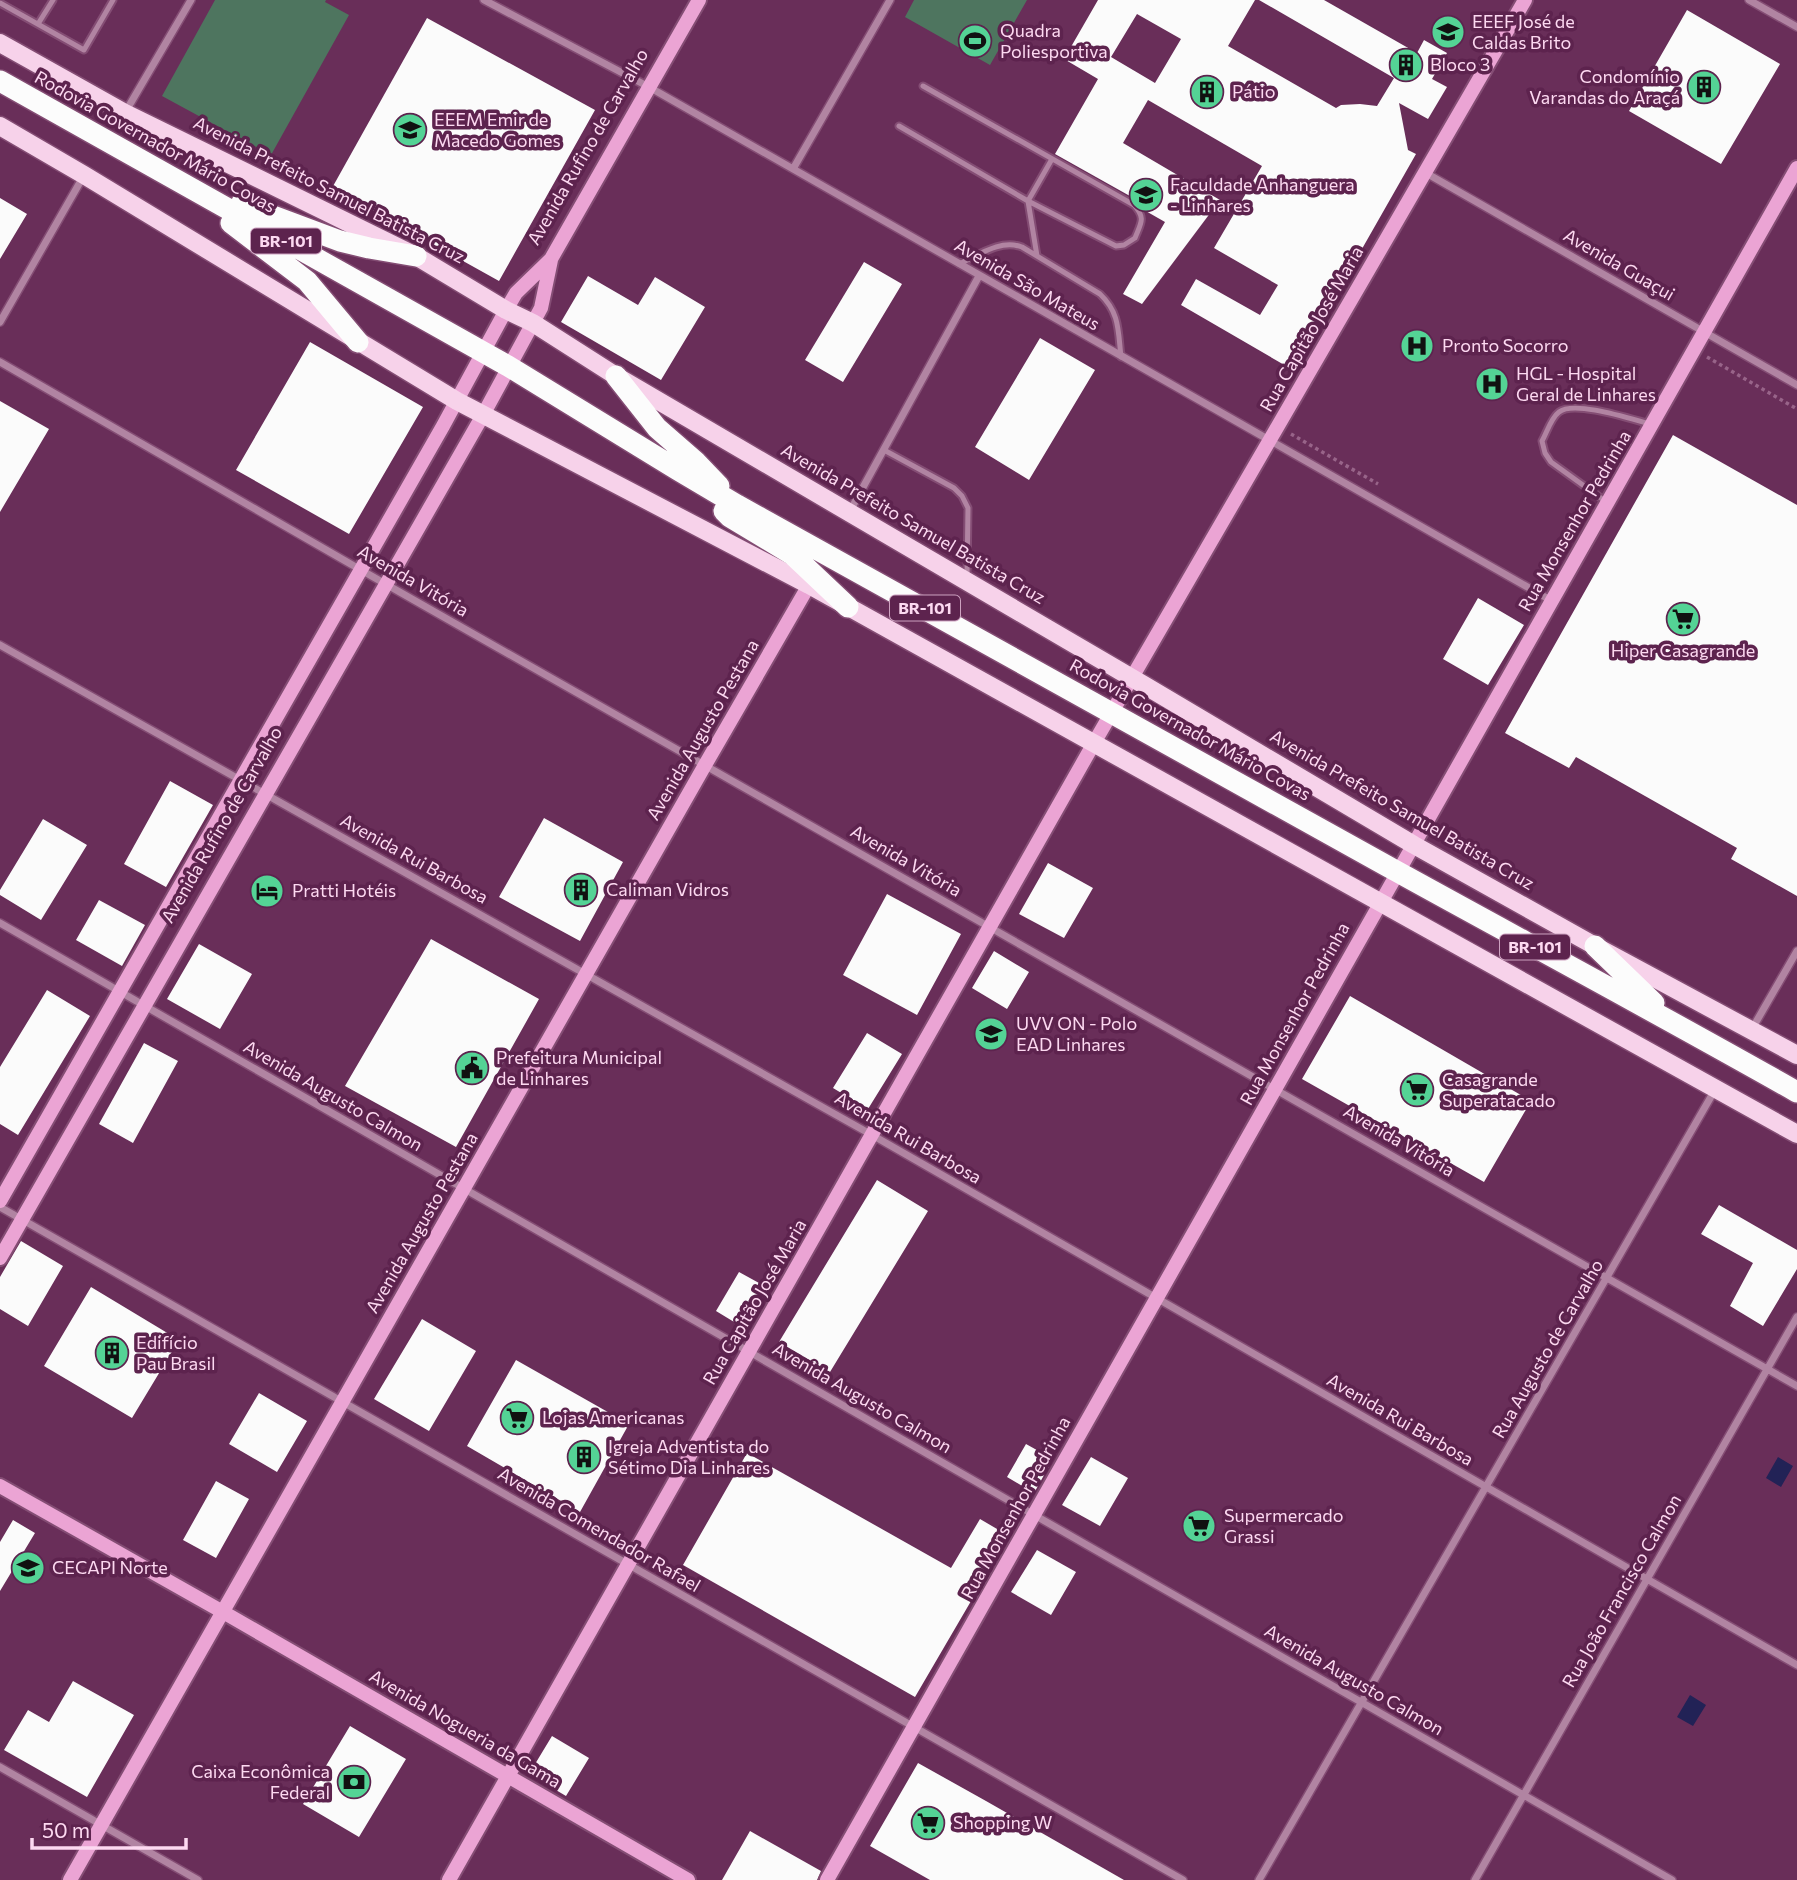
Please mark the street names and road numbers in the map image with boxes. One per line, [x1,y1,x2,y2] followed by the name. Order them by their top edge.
[522,44,652,249] street label: Avenida Rufino de Carvalho
[31,65,280,217] street label: Rodovia Governador Mário Covas
[190,111,469,267] street label: Avenida Prefeito Samuel Batista Cruz
[1560,223,1679,305] street label: Avenida Guaçui
[251,229,321,254] road number: BR-101
[951,234,1104,335] street label: Avenida São Mateus
[1255,242,1368,415] street label: Rua Capitão José Maria
[1513,426,1635,615] street label: Rua Monsenhor Pedrinha
[778,438,1050,608] street label: Avenida Prefeito Samuel Batista Cruz
[354,539,473,621] street label: Avenida Vitória
[890,596,960,621] road number: BR-101
[641,635,763,824] street label: Avenida Augusto Pestana
[1066,653,1315,805] street label: Rodovia Governador Mário Covas
[156,722,286,927] street label: Avenida Rufino de Carvalho
[1267,724,1539,894] street label: Avenida Prefeito Samuel Batista Cruz
[337,808,492,908] street label: Avenida Rui Barbosa
[847,819,966,901] street label: Avenida Vitória
[1235,918,1354,1109] street label: Rua Monsenhor Pedrinha
[1500,934,1570,959] road number: BR-101
[240,1035,427,1155] street label: Avenida Augusto Calmon
[831,1086,986,1188] street label: Avenida Rui Barbosa
[1340,1099,1459,1181] street label: Avenida Vitória
[360,1128,482,1317] street label: Avenida Augusto Pestana
[698,1215,811,1388] street label: Rua Capitão José Maria
[1487,1255,1607,1442] street label: Rua Augusto de Carvalho
[769,1337,956,1457] street label: Avenida Augusto Calmon
[1323,1368,1478,1470] street label: Avenida Rui Barbosa
[956,1412,1075,1603] street label: Rua Monsenhor Pedrinha
[494,1462,705,1596] street label: Avenida Comendador Rafael
[1557,1490,1685,1691] street label: Rua João Francisco Calmon
[1261,1619,1448,1739] street label: Avenida Augusto Calmon
[366,1664,565,1792] street label: Avenida Nogueria da Gama

